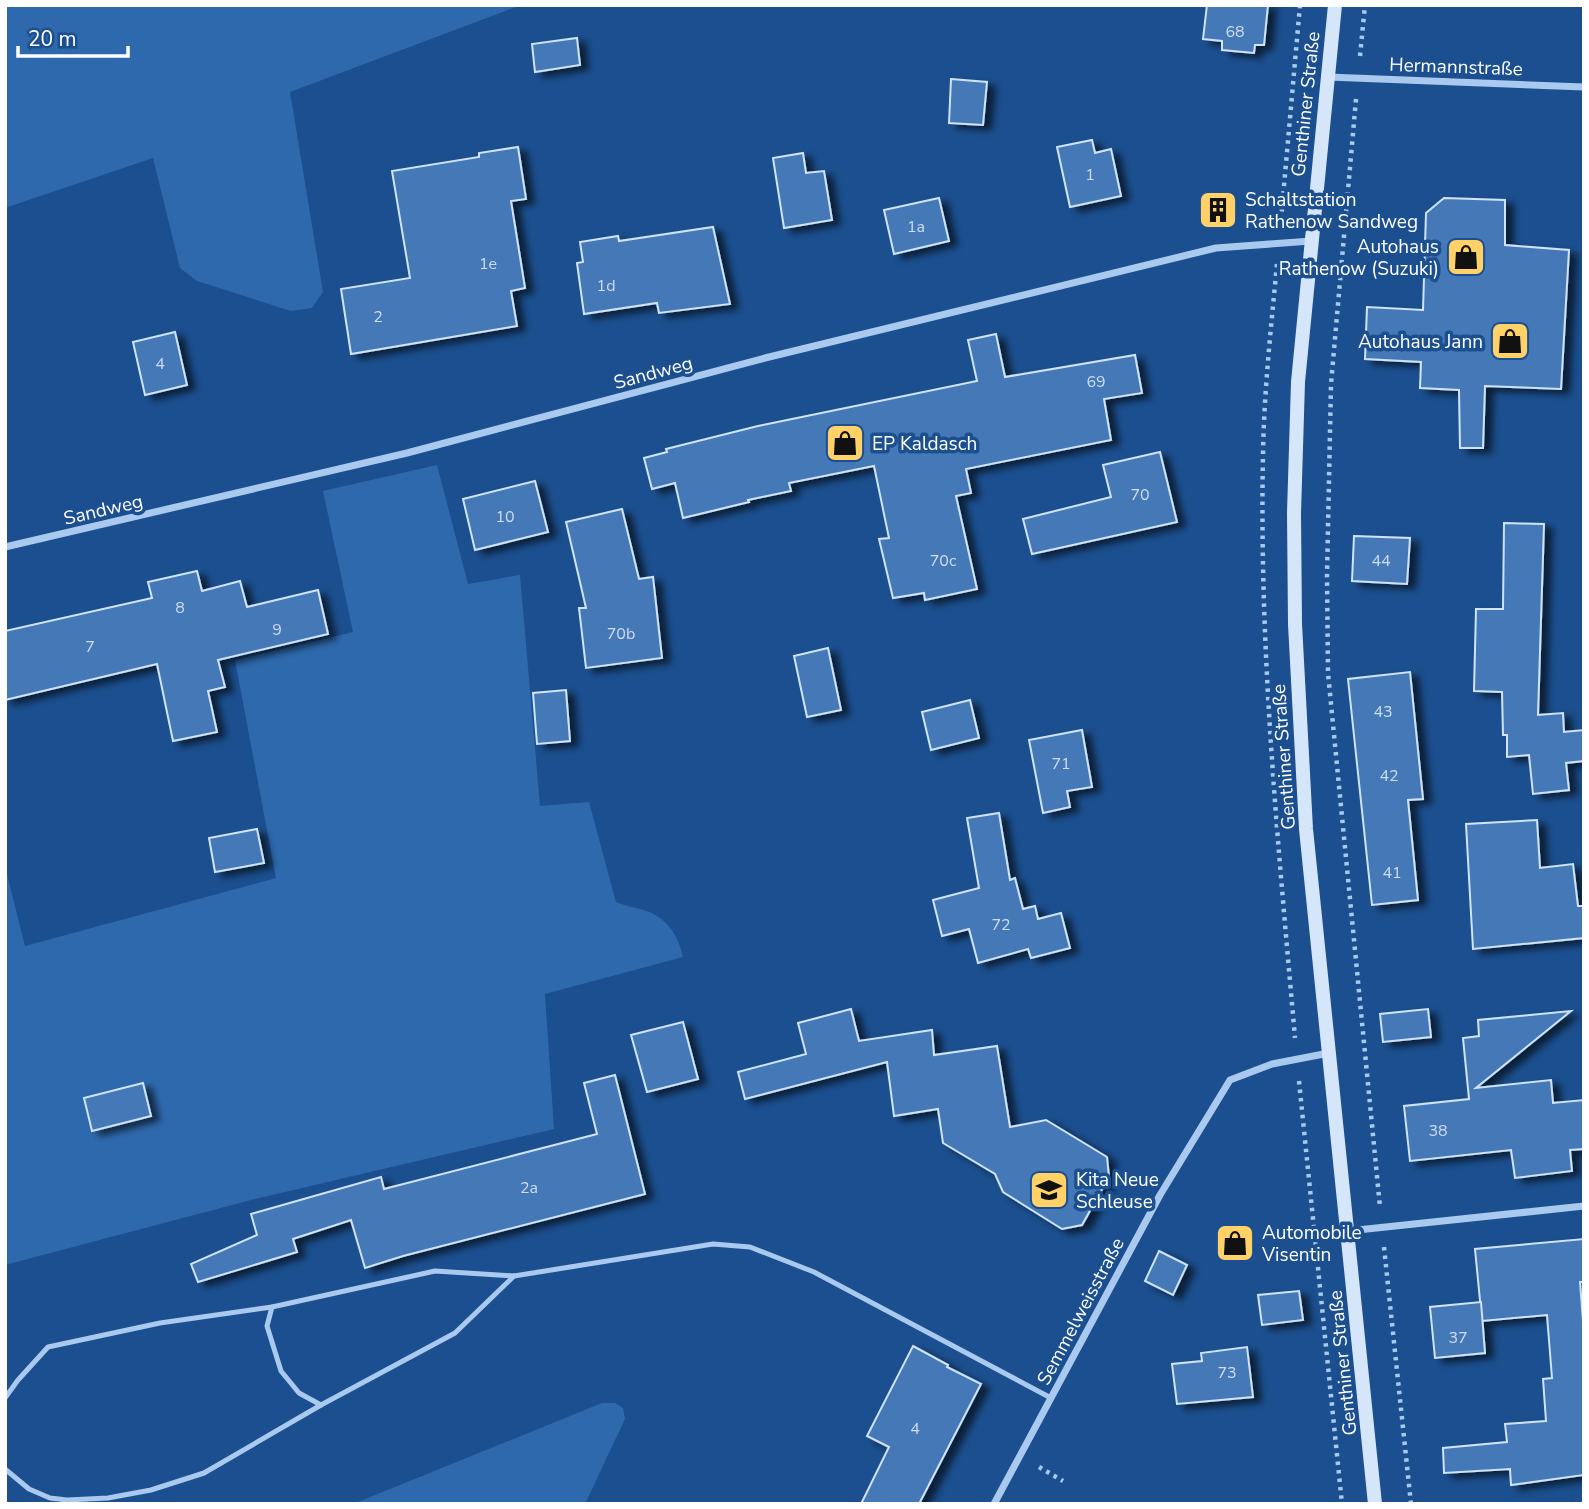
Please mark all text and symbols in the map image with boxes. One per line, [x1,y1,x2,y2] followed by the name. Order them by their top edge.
[18,14,128,58] scale bar
[1225,21,1245,43] house number: 68
[28,25,77,53] text: 20 m
[1285,30,1327,178] street label: Genthiner Straße
[1389,52,1523,82] street label: Hermannstraße
[1085,164,1095,186] house number: 1
[1245,187,1418,235] place label: Schaltstation Rathenow Sandweg
[1197,189,1239,231] building icon: Schaltstation Rathenow Sandweg
[907,216,925,238] house number: 1a
[1279,234,1439,282] place label: Autohaus Rathenow (Suzuki)
[1445,236,1487,278] shop icon: Autohaus Rathenow (Suzuki)
[479,253,497,275] house number: 1e
[597,275,615,297] house number: 1d
[373,306,383,328] house number: 2
[1489,320,1531,362] shop icon: Autohaus Jann
[1358,329,1483,355] place label: Autohaus Jann
[611,350,696,396] street label: Sandweg
[155,353,165,375] house number: 4
[1086,371,1106,393] house number: 69
[824,422,866,464] shop icon: EP Kaldasch
[872,431,977,457] place label: EP Kaldasch
[1130,484,1150,506] house number: 70
[61,488,145,532] street label: Sandweg
[495,506,515,528] house number: 10
[930,550,957,572] house number: 70c
[1371,550,1391,572] house number: 44
[175,597,185,619] house number: 8
[272,619,282,641] house number: 9
[607,623,635,645] house number: 70b
[85,636,95,658] house number: 7
[1266,683,1302,831] street label: Genthiner Straße
[1373,701,1393,723] house number: 43
[1051,753,1071,775] house number: 71
[1379,765,1399,787] house number: 42
[1382,862,1402,884] house number: 41
[991,914,1011,936] house number: 72
[1428,1120,1448,1142] house number: 38
[1076,1167,1159,1215] place label: Kita Neue Schleuse
[1028,1169,1070,1211] school or university icon: Kita Neue Schleuse
[520,1177,538,1199] house number: 2a
[1261,1220,1362,1268] place label: Automobile Visentin
[1214,1222,1256,1264] shop icon: Automobile Visentin
[1031,1233,1131,1390] street label: Semmelweisstraße
[1322,1289,1364,1437] street label: Genthiner Straße
[1448,1327,1468,1349] house number: 37
[1217,1362,1237,1384] house number: 73
[910,1418,920,1440] house number: 4

